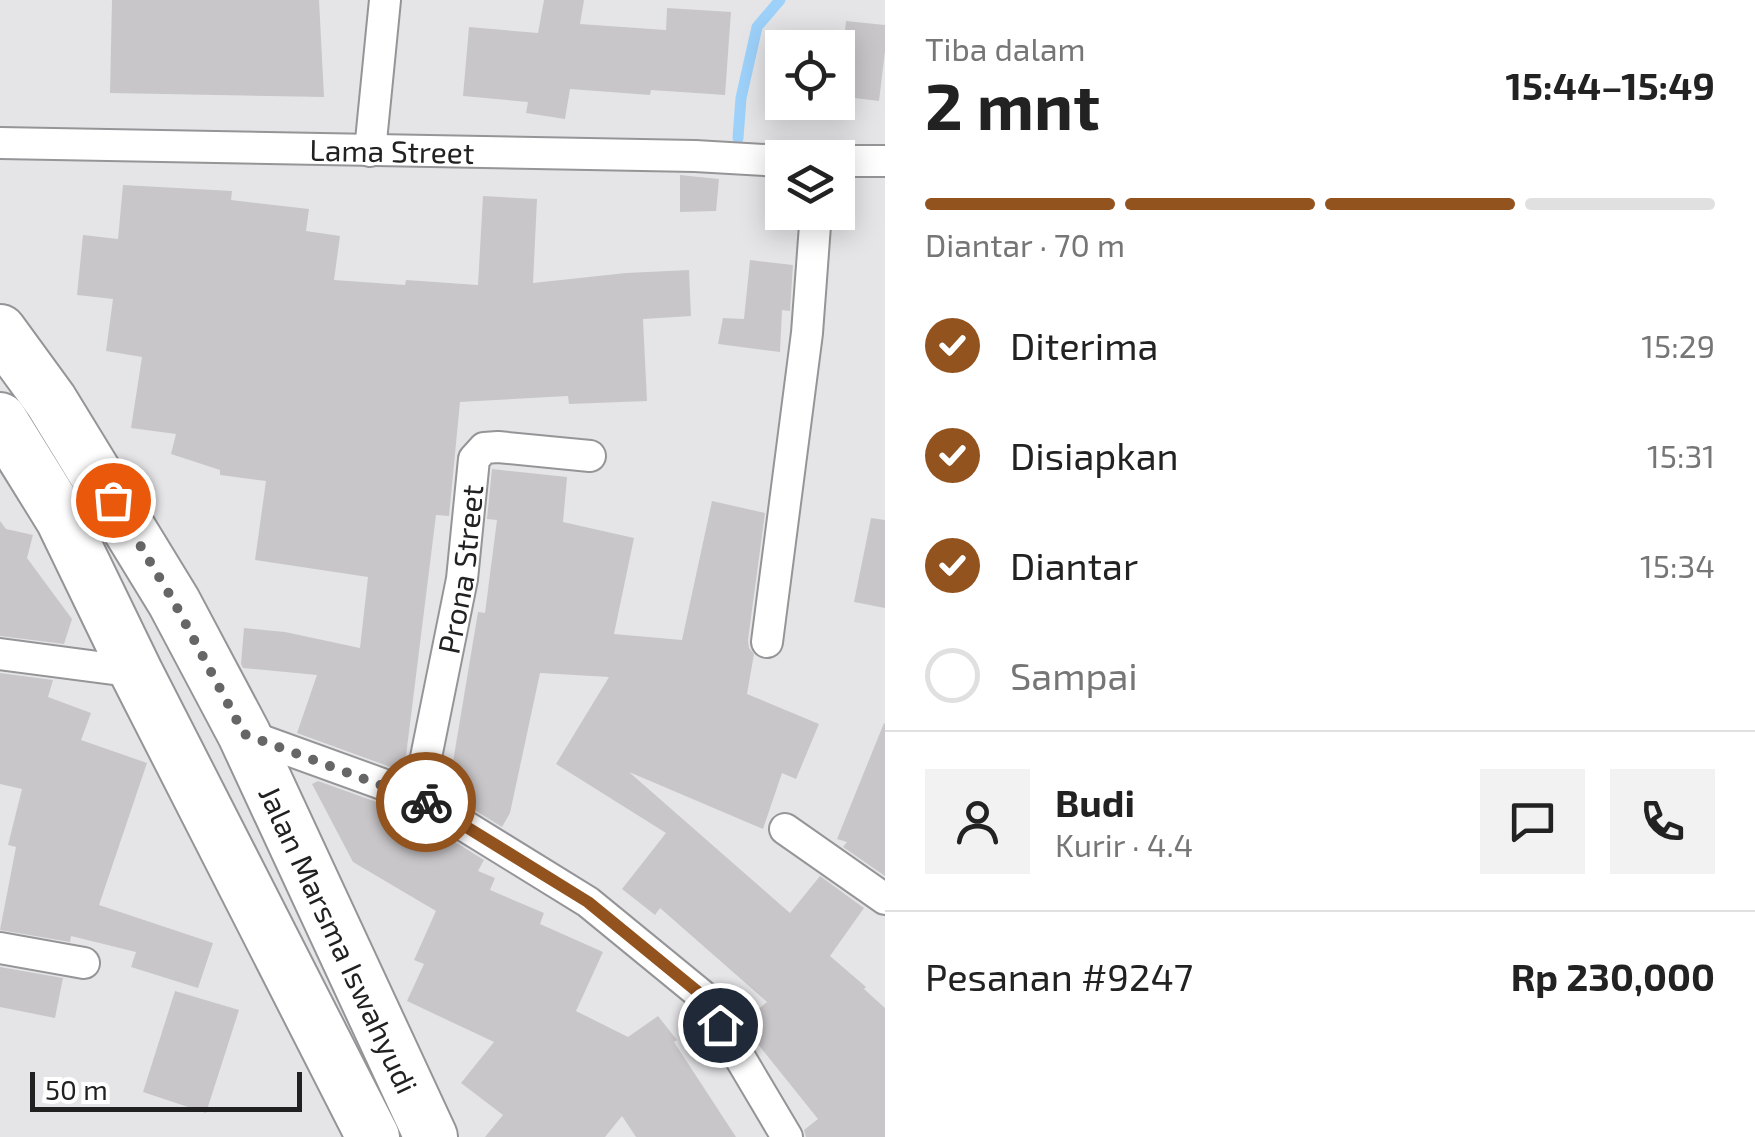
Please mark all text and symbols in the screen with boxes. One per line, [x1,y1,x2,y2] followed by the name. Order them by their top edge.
[925,29,1085,67] text: Tiba dalam
[765,30,855,230] map controls
[765,30,855,120] button: locate
[1506,62,1715,108] text: 15:44–15:49
[925,65,1100,143] text: 2 mnt
[309,131,475,170] street label: Lama Street
[765,140,855,230] button: layers
[925,225,1125,263] text: Diantar · 70 m
[925,318,980,373] icon: check
[1010,322,1158,368] text: Diterima
[1641,326,1715,364] text: 15:29
[925,428,980,483] icon: check
[1010,432,1179,478] text: Disiapkan
[1647,436,1715,474] text: 15:31
[71,458,156,543] pin
[86,473,141,528] icon: bag
[429,483,489,657] street label: Prona Street
[925,538,980,593] icon: check
[1010,542,1138,588] text: Diantar
[1640,546,1715,584] text: 15:34
[1010,652,1138,698] text: Sampai
[376,752,476,852] courier
[925,769,1030,874] button: person
[1480,769,1585,874] button: chat
[1610,769,1715,874] button: phone
[399,775,454,830] icon: bike
[1055,779,1135,825] text: Budi
[252,780,426,1099] street label: Jalan Marsma Iswahyudi
[1055,825,1193,863] text: Kurir · 4.4
[925,953,1193,999] text: Pesanan #9247
[1511,953,1715,999] text: Rp 230,000
[678,983,763,1068] pin
[693,998,748,1053] icon: home
[30,1067,302,1112] scale bar
[45,1072,108,1106] text: 50 m

